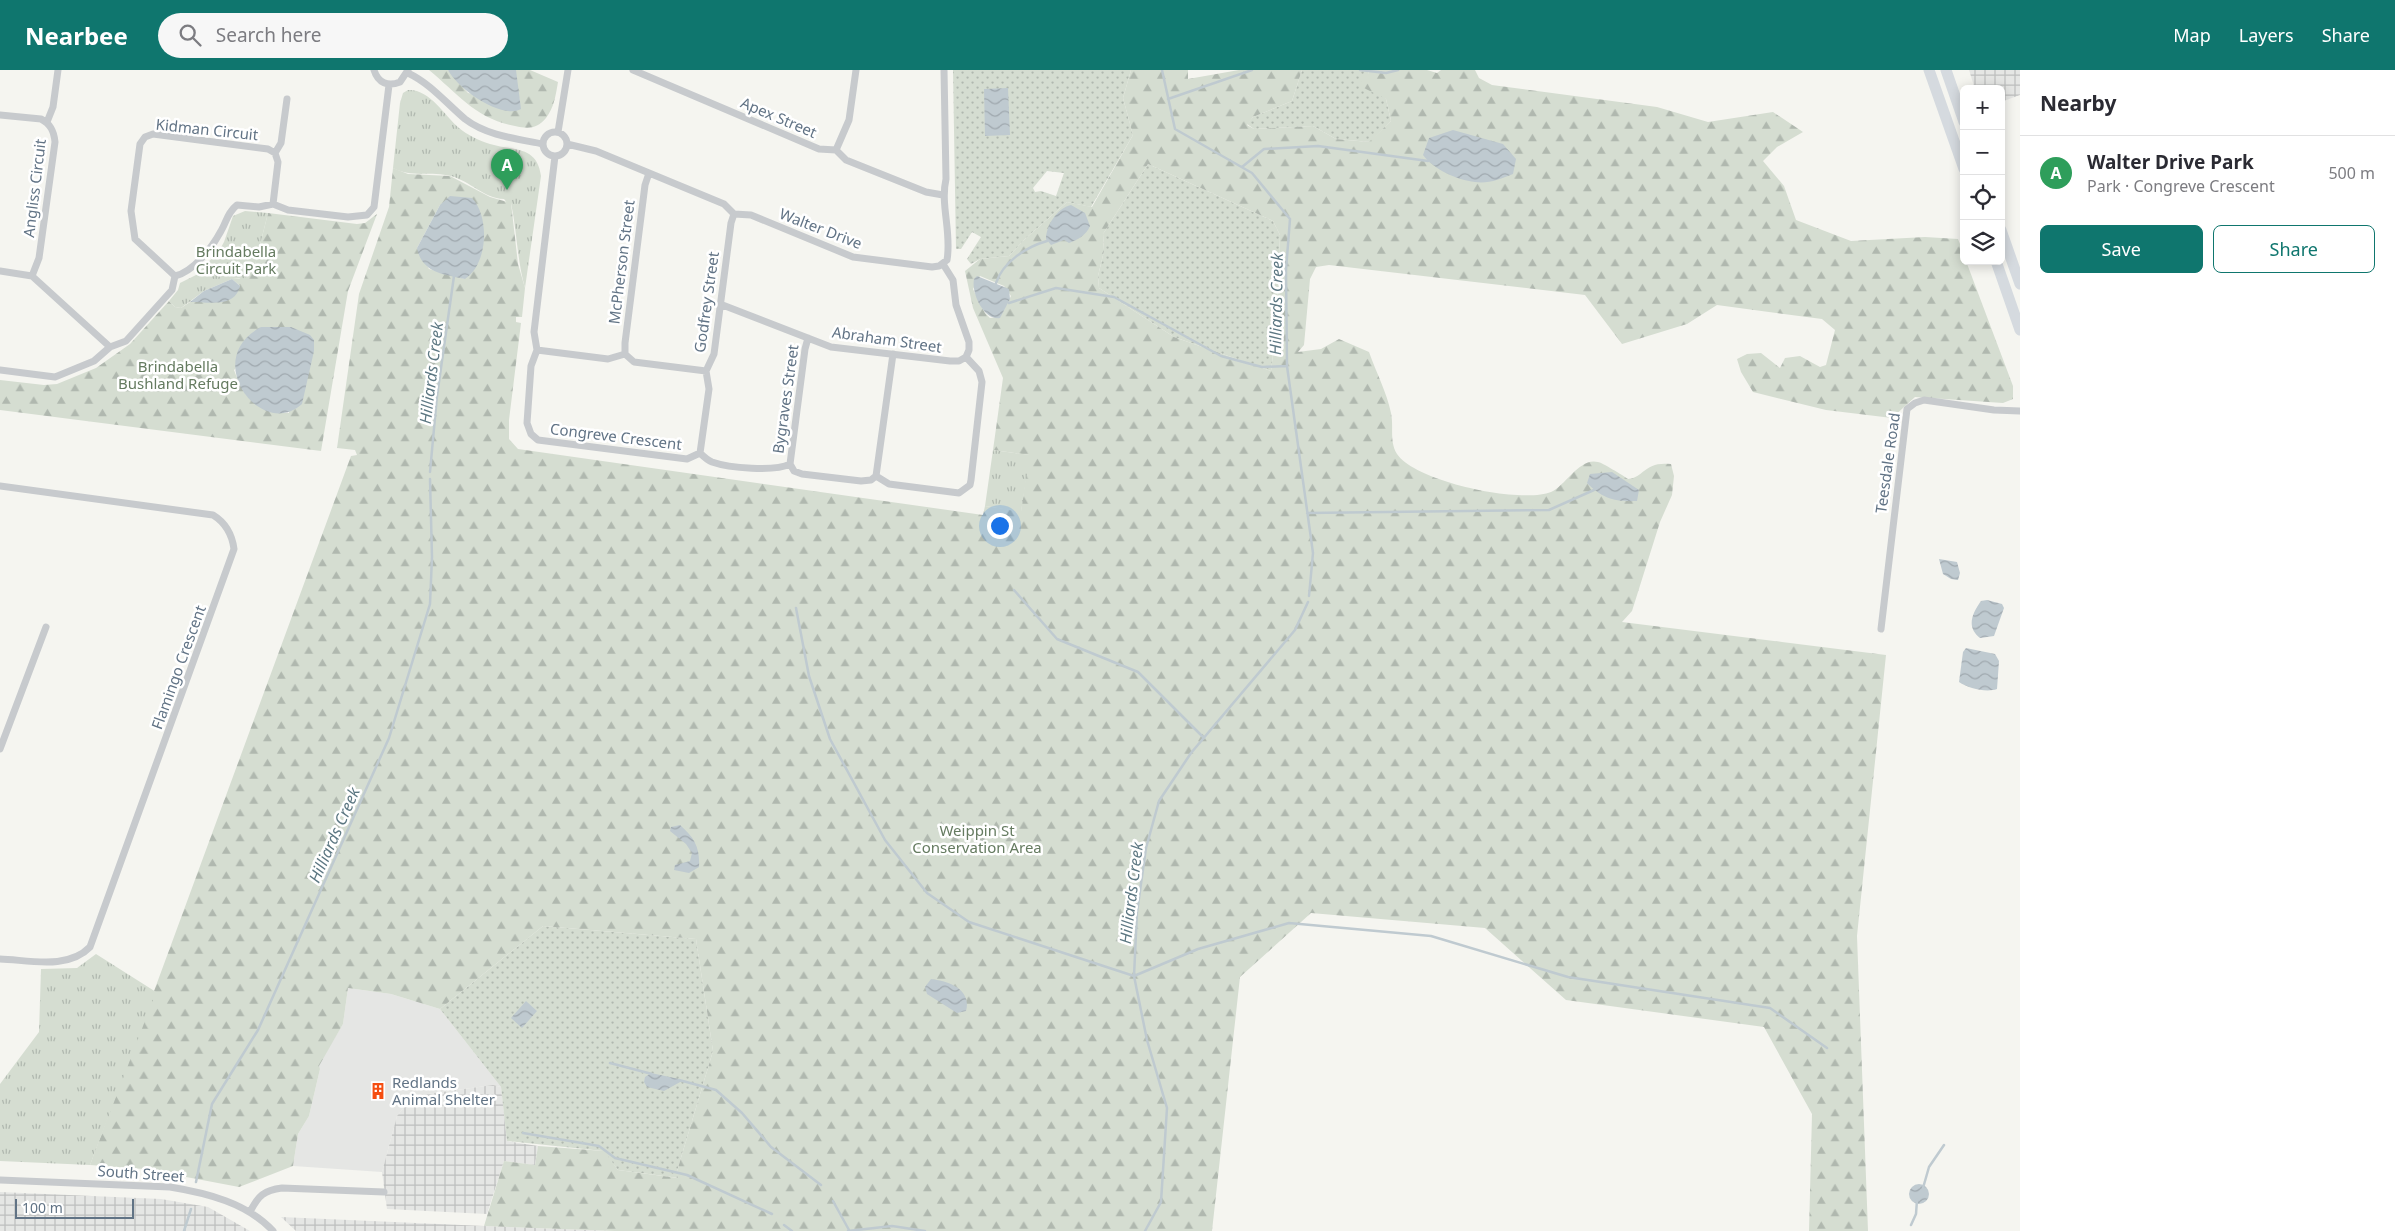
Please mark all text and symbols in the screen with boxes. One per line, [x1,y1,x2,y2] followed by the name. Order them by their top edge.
[158,13,508,58] search box
[25,19,128,52] text: Nearbee
[176,21,204,49] icon: search
[216,22,322,48] text: Search here
[2173,23,2211,47] text: Map
[2239,23,2294,47] text: Layers
[2322,23,2370,47] text: Share
[1960,85,2005,265] map controls
[1960,85,2005,130] button: +
[2040,89,2116,117] text: Nearby
[738,92,821,142] street label: Apex Street
[155,114,260,144] street label: Kidman Circuit
[1960,130,2005,175] button: −
[18,137,50,238] street label: Angliss Circuit
[491,149,523,190] pin: A
[2087,149,2254,175] text: Walter Drive Park
[2050,162,2062,184] text: A
[2328,162,2375,184] text: 500 m
[1960,175,2005,220] button: locate
[2087,175,2275,197] text: Park · Congreve Crescent
[603,198,639,325] street label: McPherson Street
[777,203,865,253] street label: Walter Drive
[1960,220,2005,265] button: layers
[2040,225,2203,273] button: Save
[2213,225,2375,273] button: Share
[196,241,276,278] park label: Brindabella Circuit Park
[689,250,723,354] street label: Godfrey Street
[1264,252,1288,355] water label: Hilliards Creek
[414,320,448,425] water label: Hilliards Creek
[831,321,944,357] street label: Abraham Street
[767,343,803,455] street label: Bygraves Street
[118,356,238,393] park label: Brindabella Bushland Refuge
[1870,411,1904,515] street label: Teesdale Road
[549,418,684,454] street label: Congreve Crescent
[987,513,1013,539] your location
[146,602,210,732] street label: Flamingo Crescent
[303,783,365,886] water label: Hilliards Creek
[912,820,1042,857] park label: Weippin St Conservation Area
[1114,840,1148,945] water label: Hilliards Creek
[392,1072,495,1109] place label: Redlands Animal Shelter
[368,1081,388,1101] building icon: Redlands Animal Shelter
[97,1160,186,1186] street label: South Street
[15,1196,134,1219] scale bar
[22,1198,63,1217] text: 100 m

